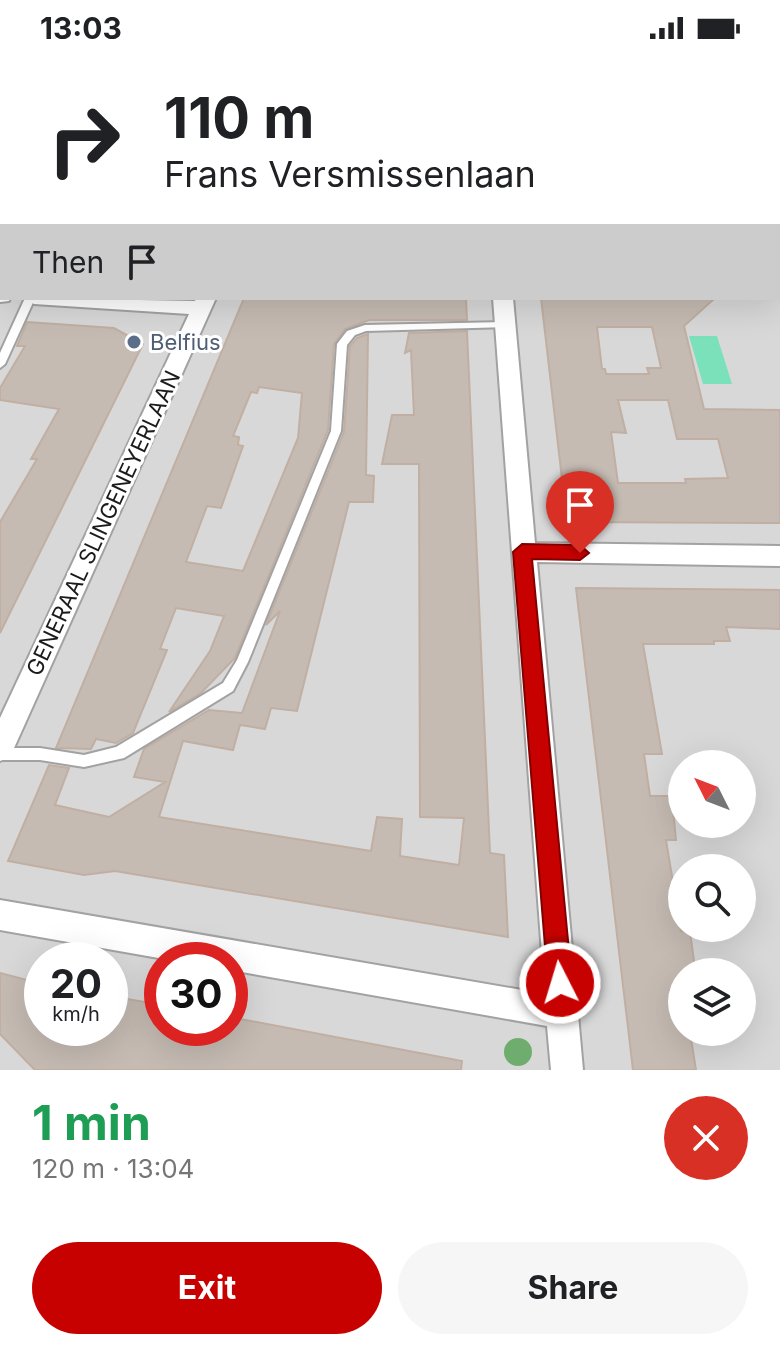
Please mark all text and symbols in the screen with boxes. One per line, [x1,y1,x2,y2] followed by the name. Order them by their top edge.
[40,10,122,46] text: 13:03
[164,84,314,152] text: 110 m
[32,88,136,192] icon: right
[164,152,536,196] text: Frans Versmissenlaan
[120,240,164,284] icon: arrive
[32,244,104,280] text: Then
[150,329,221,355] place label: Belfius
[125,333,143,351] marker: Belfius
[21,366,185,680] street label: GENERAAL SLINGENEYERLAAN
[546,471,614,553] pin
[558,483,602,527] icon: arrive
[668,750,756,838] north arrow
[668,750,756,1046] map controls
[668,854,756,942] button: search
[518,941,602,1025] position arrow
[144,942,248,1046] speed limit sign: 30
[668,958,756,1046] button: layers
[50,959,102,1008] text: 20
[52,1002,100,1026] text: km/h
[32,1093,151,1152] text: 1 min
[664,1096,748,1180] button: close
[32,1153,194,1184] text: 120 m · 13:04
[32,1242,382,1334] button: Exit
[398,1242,748,1334] button: Share

